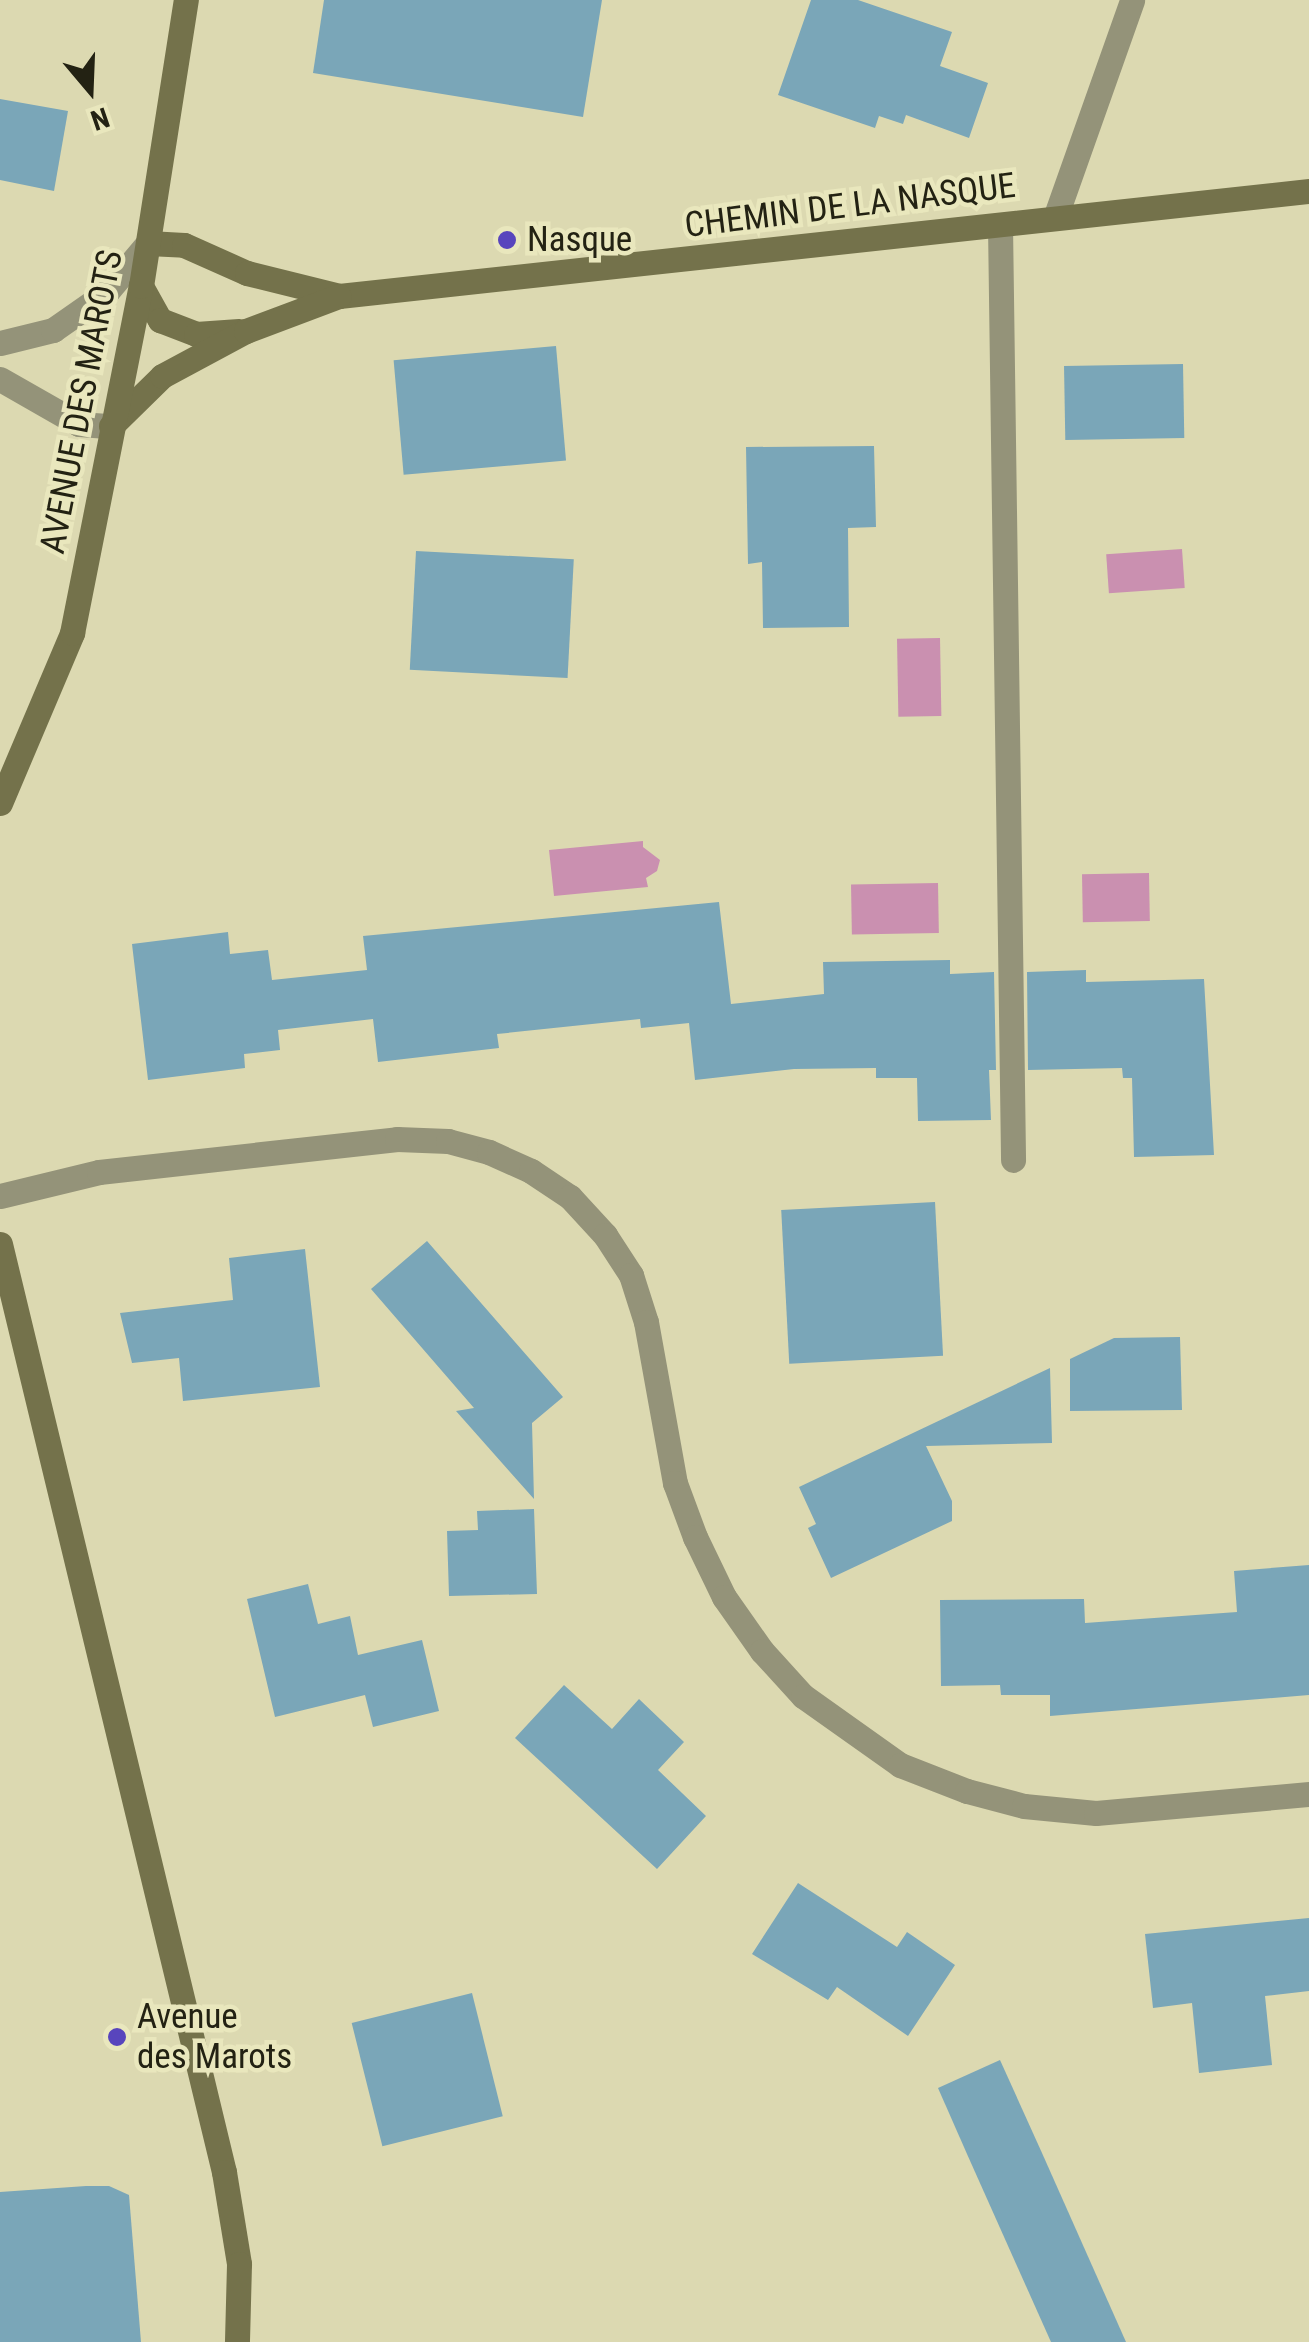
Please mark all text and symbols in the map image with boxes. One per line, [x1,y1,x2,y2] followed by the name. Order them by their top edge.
[40,40,140,140] north arrow
[86,100,113,137] text: N
[682,165,1018,247] street label: CHEMIN DE LA NASQUE
[527,219,632,261] place label: Nasque
[496,229,518,251] marker: Nasque
[32,247,132,557] street label: AVENUE DES MAROTS
[137,1996,292,2078] place label: Avenue des Marots
[106,2026,128,2048] marker: Avenue des Marots

